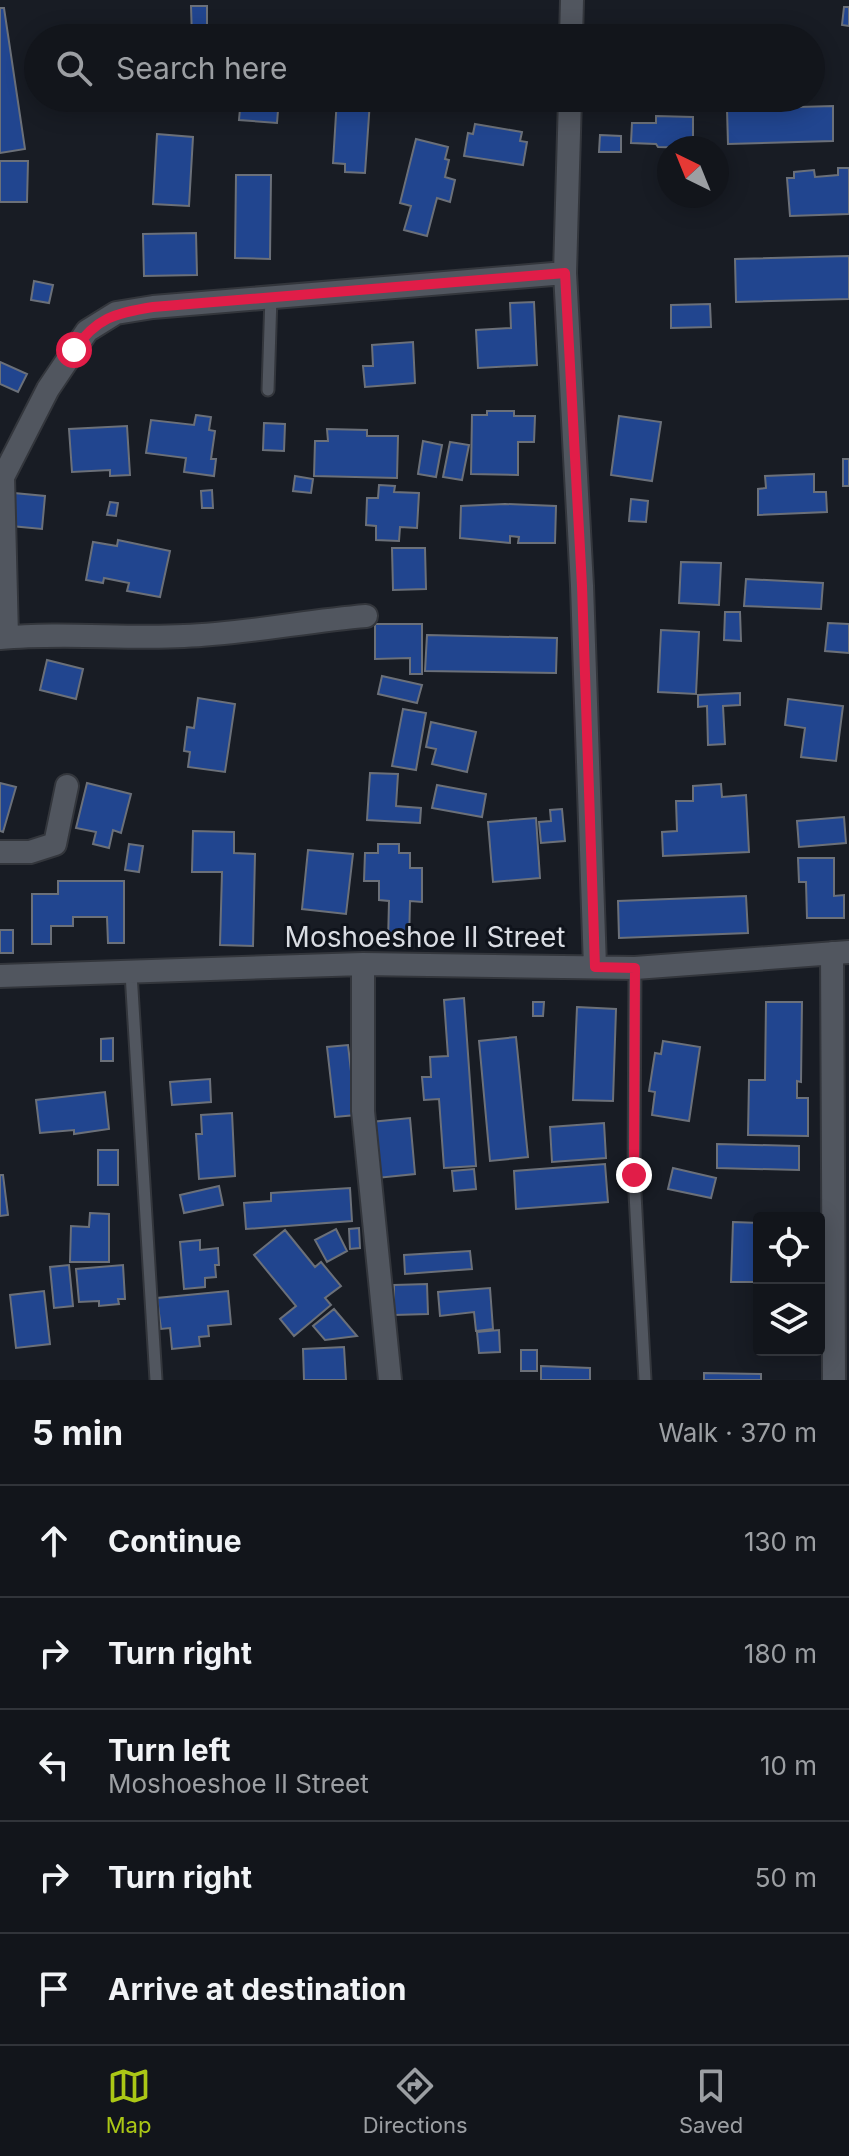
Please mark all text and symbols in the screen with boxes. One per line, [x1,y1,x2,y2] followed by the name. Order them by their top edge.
[24,24,825,112] search box
[52,46,96,90] icon: search
[116,50,288,86] text: Search here
[657,136,729,208] north arrow
[56,332,92,368] route start
[285,920,565,954] street label: Moshoeshoe II Street
[616,1157,652,1193] route end
[753,1212,825,1356] map controls
[753,1212,825,1284] button: locate
[753,1284,825,1356] button: layers
[32,1412,123,1453] text: 5 min
[659,1417,817,1448] text: Walk · 370 m
[32,1519,76,1563] icon: ahead
[108,1523,242,1559] text: Continue
[744,1526,817,1557] text: 130 m
[32,1631,76,1675] icon: right
[108,1635,252,1671] text: Turn right
[744,1638,817,1669] text: 180 m
[108,1732,230,1768] text: Turn left
[32,1743,76,1787] icon: left
[760,1750,817,1781] text: 10 m
[108,1768,369,1799] text: Moshoeshoe II Street
[32,1855,76,1899] icon: right
[108,1859,252,1895] text: Turn right
[755,1862,817,1893] text: 50 m
[32,1967,76,2011] icon: arrive
[108,1971,406,2007] text: Arrive at destination
[106,2064,151,2138] tab: Map
[363,2064,468,2138] tab: Directions
[679,2064,743,2138] tab: Saved

